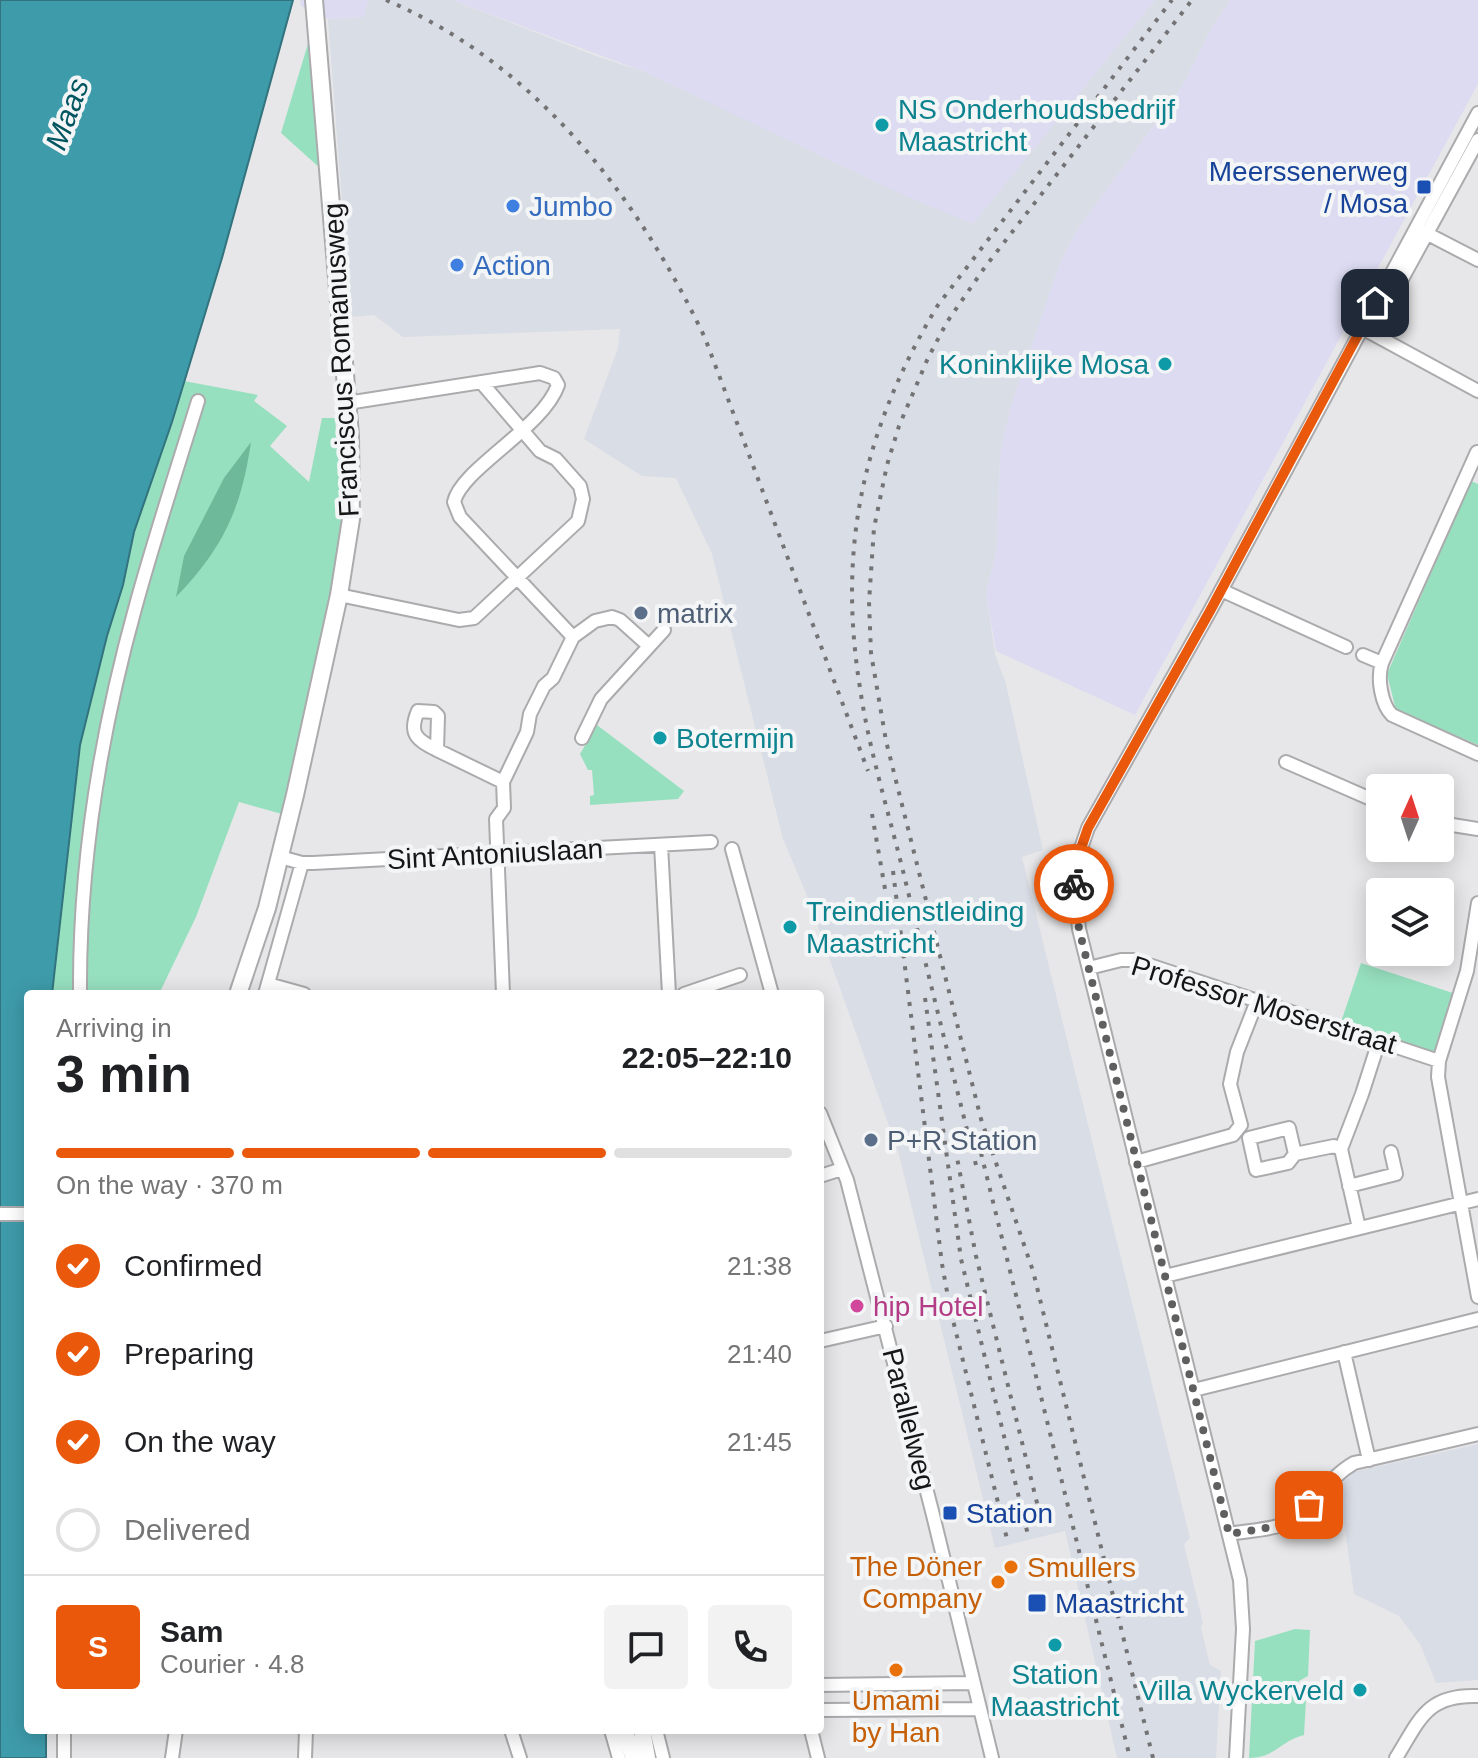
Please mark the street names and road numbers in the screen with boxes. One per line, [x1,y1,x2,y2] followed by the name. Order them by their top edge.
[317,202,365,518] street label: Franciscus Romanusweg
[386,833,604,875] street label: Sint Antoniuslaan
[1128,950,1400,1060] street label: Professor Moserstraat
[876,1345,942,1493] street label: Parallelweg

